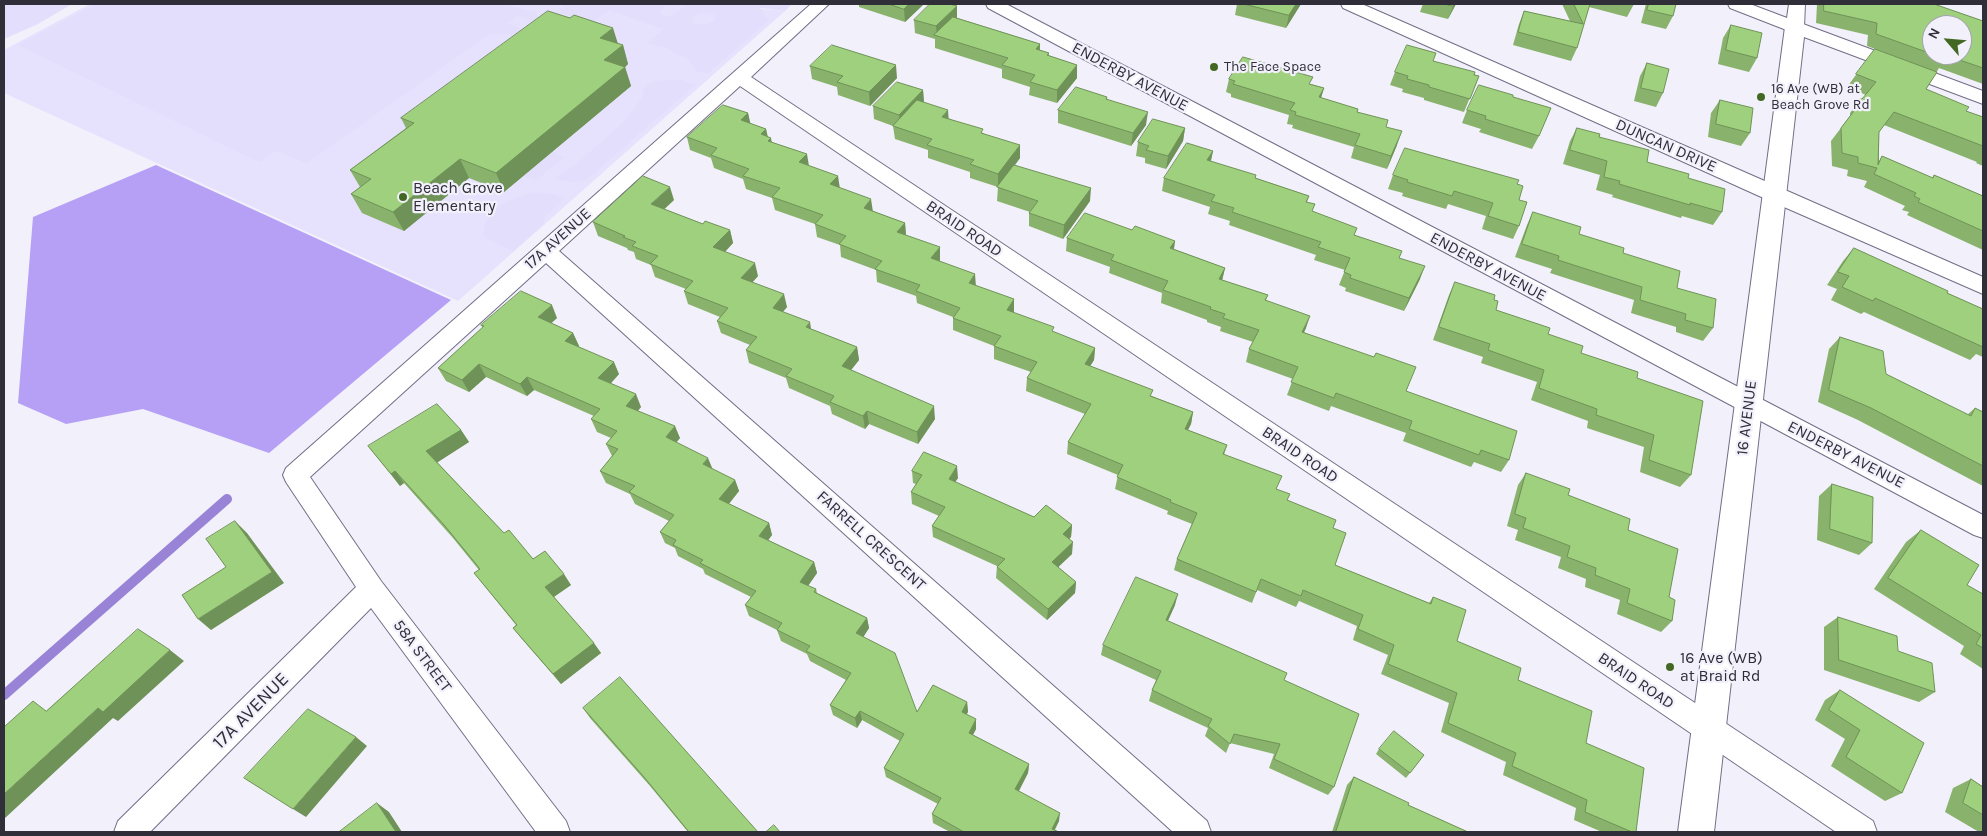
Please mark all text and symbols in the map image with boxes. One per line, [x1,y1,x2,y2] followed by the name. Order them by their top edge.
[1922,15,1972,65] north arrow
[1924,25,1944,42] text: N
[1069,38,1191,116] street label: ENDERBY AVENUE
[1224,59,1321,75] place label: The Face Space
[1208,61,1220,73] marker: The Face Space
[1771,81,1870,114] place label: 16 Ave (WB) at Beach Grove Rd
[1755,91,1767,103] marker: 16 Ave (WB) at Beach Grove Rd
[1613,115,1719,177] street label: DUNCAN DRIVE
[413,178,503,216] place label: Beach Grove Elementary
[397,191,409,203] marker: Beach Grove Elementary
[922,197,1006,261] street label: BRAID ROAD
[521,204,595,274] street label: 17A AVENUE
[1427,228,1549,306] street label: ENDERBY AVENUE
[1733,379,1761,457] street label: 16 AVENUE
[1784,417,1908,493] street label: ENDERBY AVENUE
[1258,423,1342,487] street label: BRAID ROAD
[813,487,929,595] street label: FARRELL CRESCENT
[389,616,455,696] street label: 58A STREET
[1680,648,1763,686] place label: 16 Ave (WB) at Braid Rd
[1594,649,1678,713] street label: BRAID ROAD
[1664,661,1676,673] marker: 16 Ave (WB) at Braid Rd
[208,668,294,754] street label: 17A AVENUE

